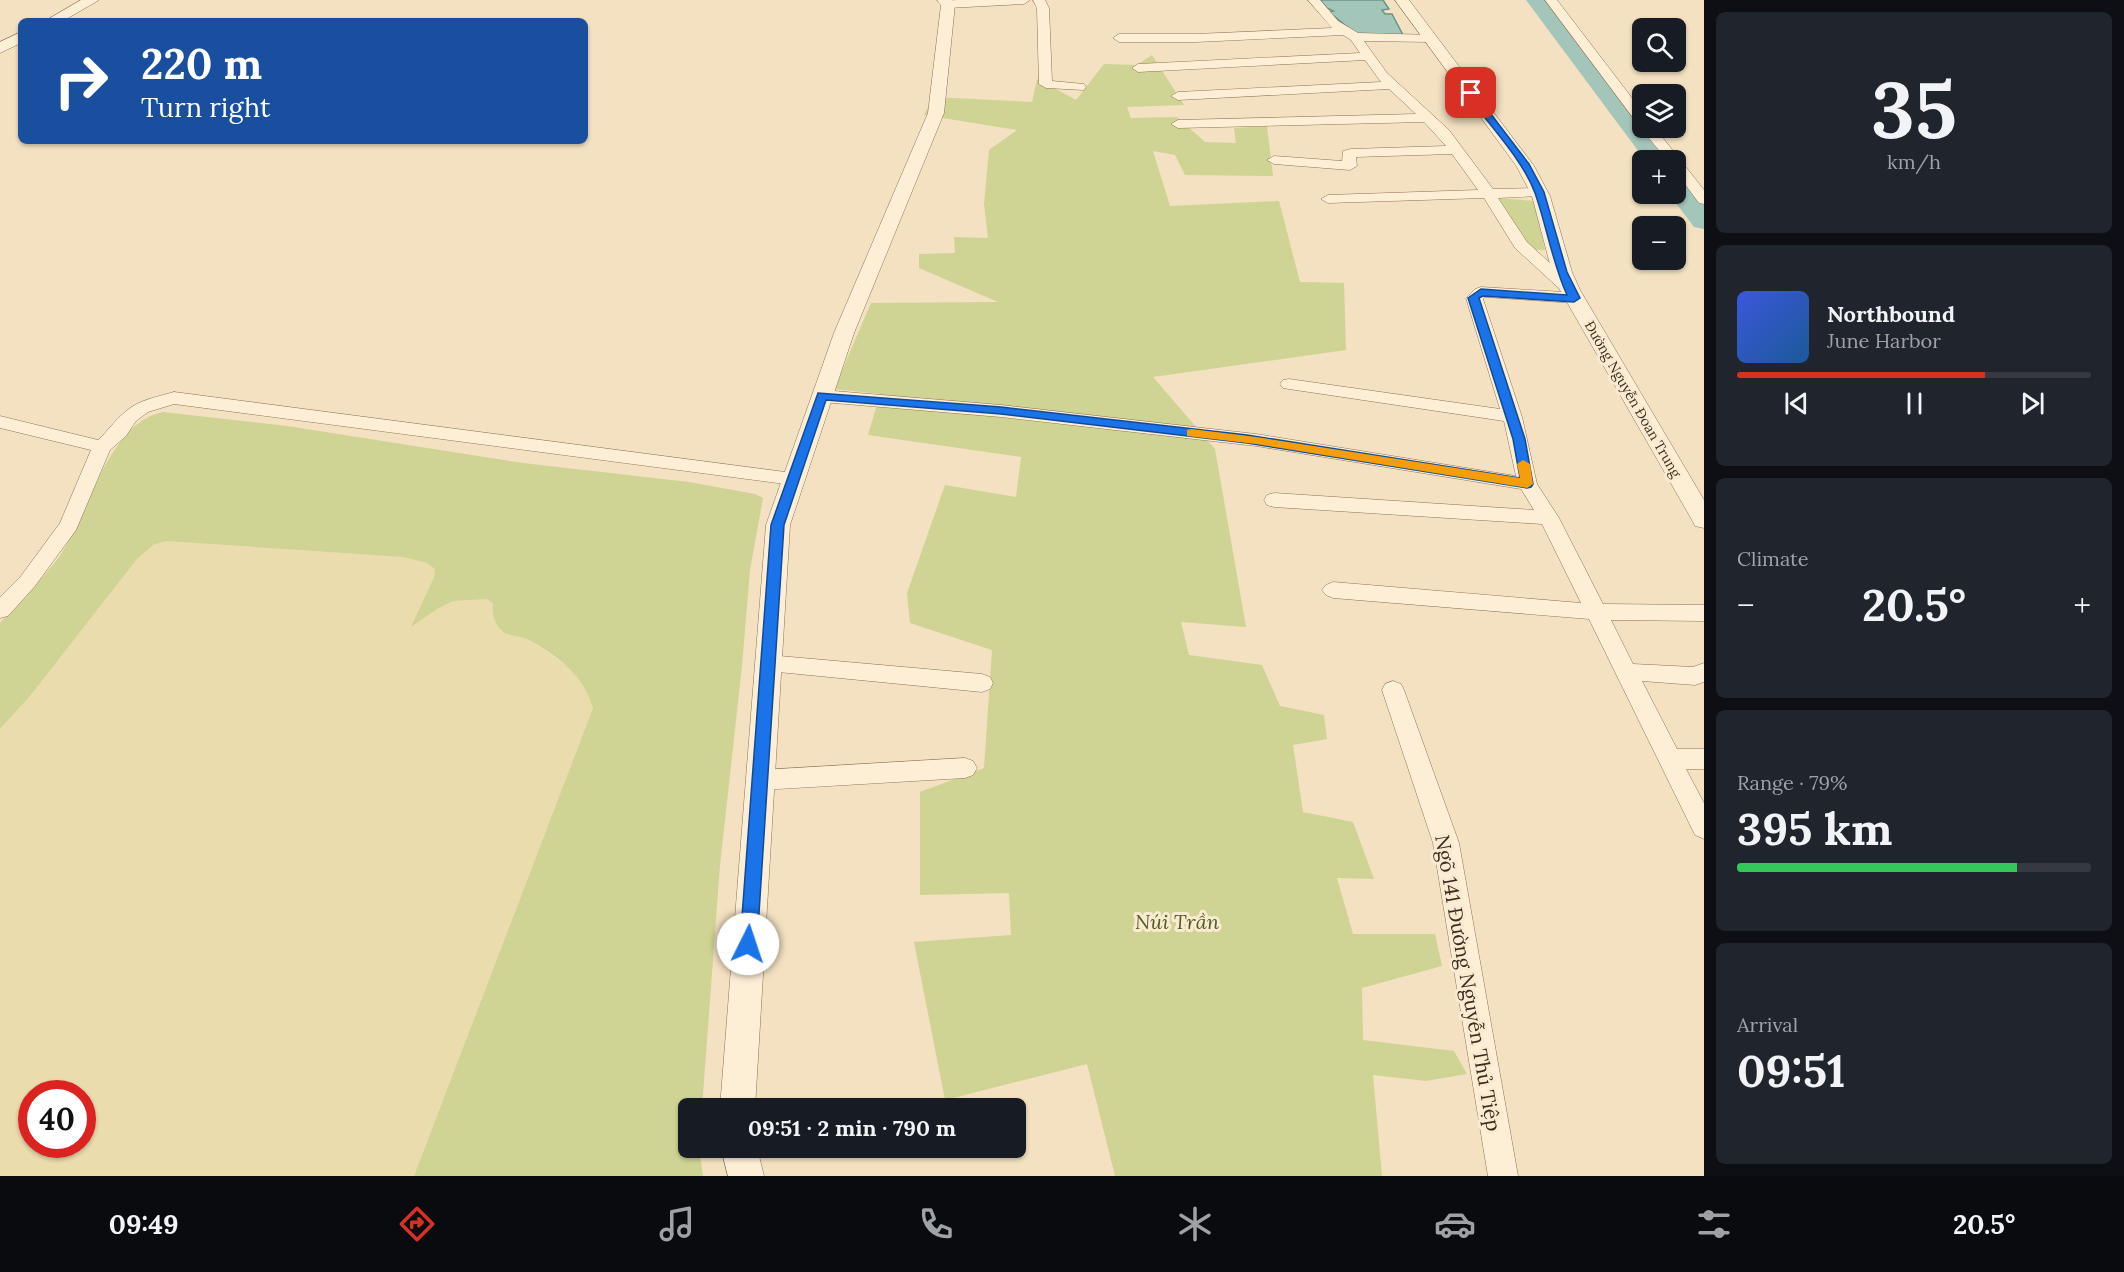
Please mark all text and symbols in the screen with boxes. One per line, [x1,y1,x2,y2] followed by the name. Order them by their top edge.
[1632,18,1686,270] map controls
[1632,18,1686,72] button: search
[141,37,262,91] text: 220 m
[42,42,120,120] icon: right
[1871,60,1957,159] text: 35
[1445,67,1496,118] pin
[1454,76,1487,109] icon: arrive
[1632,84,1686,138] button: layers
[141,90,270,124] text: Turn right
[1887,149,1941,174] text: km/h
[1632,150,1686,204] button: +
[1632,216,1686,270] button: −
[1827,300,1955,328] text: Northbound
[1581,317,1685,481] street label: Đường Nguyễn Đoan Trung
[1827,328,1941,353] text: June Harbor
[1780,387,1813,420] icon: previous
[1898,387,1931,420] icon: pause
[2016,387,2049,420] icon: next
[1737,546,1809,571] text: Climate
[1862,576,1966,633] text: 20.5°
[1737,584,1755,626] text: −
[2073,584,2091,626] text: +
[1737,770,1848,795] text: Range · 79%
[1737,800,1892,857] text: 395 km
[1430,833,1507,1133] street label: Ngõ 141 Đường Nguyễn Thủ Tiệp
[1135,909,1220,934] park label: Núi Trần
[716,912,780,976] position arrow
[1737,1012,1798,1037] text: Arrival
[1737,1042,1845,1099] text: 09:51
[18,1080,96,1158] speed limit sign: 40
[748,1114,956,1142] text: 09:51 · 2 min · 790 m
[396,1203,438,1245] icon: directions
[656,1203,698,1245] icon: music
[915,1203,957,1245] icon: phone
[1174,1203,1216,1245] icon: climate
[1434,1203,1476,1245] icon: car
[1693,1203,1735,1245] icon: filters
[109,1207,179,1241] text: 09:49
[1953,1207,2015,1241] text: 20.5°

